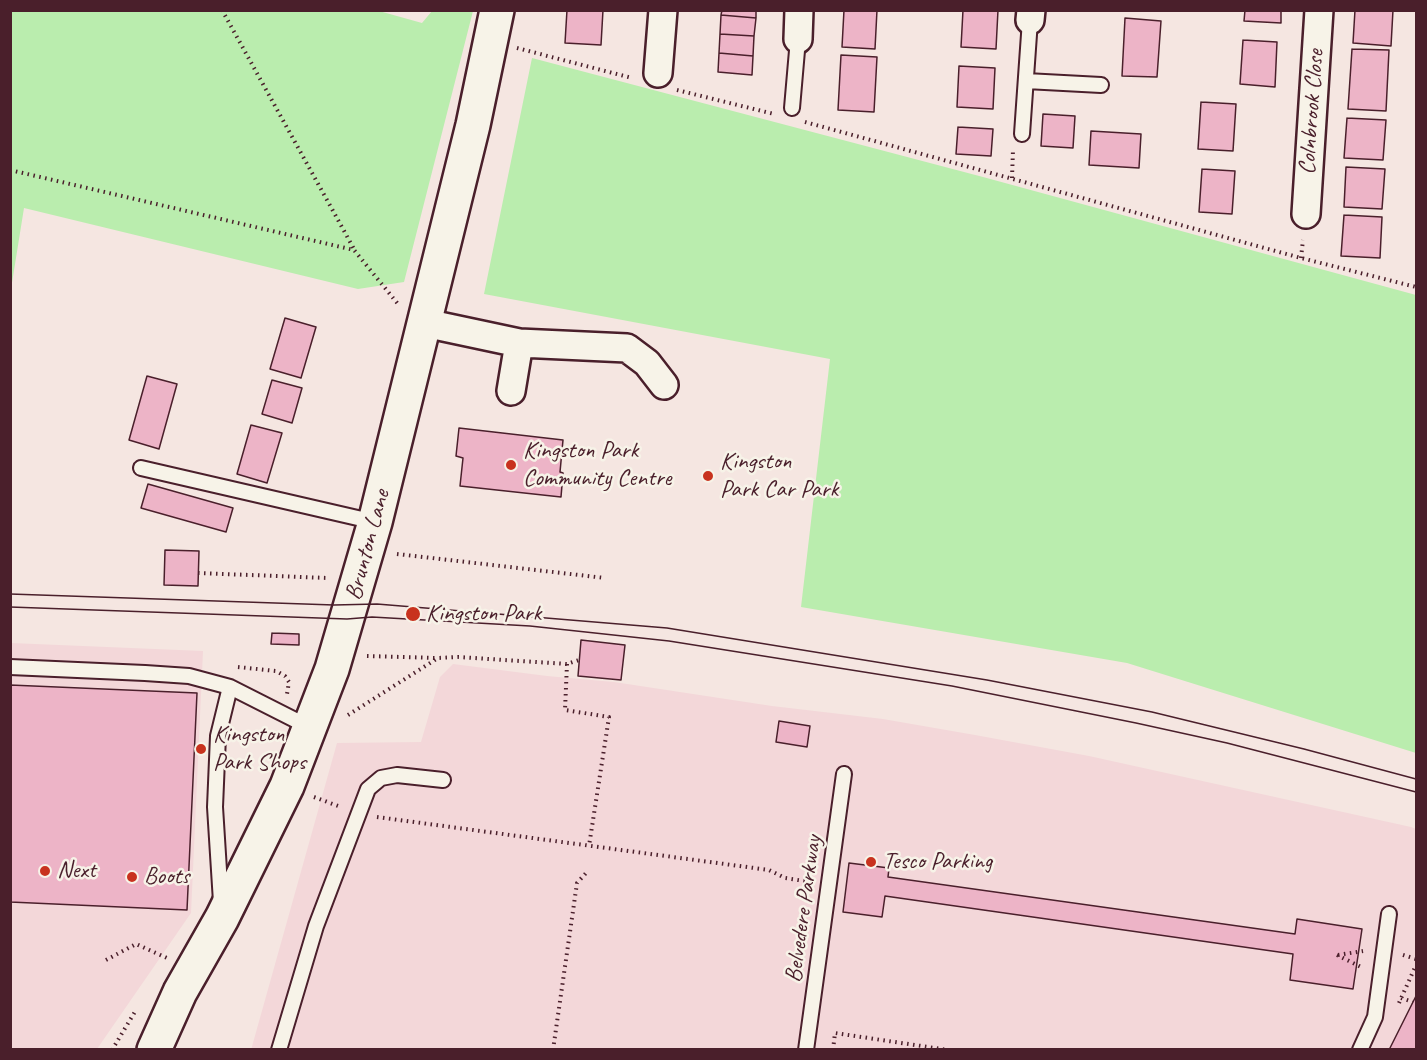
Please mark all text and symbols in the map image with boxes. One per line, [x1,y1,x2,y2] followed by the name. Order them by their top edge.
[1293,49,1331,175] street label: Colnbrook Close
[523,437,671,493] place label: Kingston Park Community Centre
[720,448,838,504] place label: Kingston Park Car Park
[504,458,518,472] marker: Kingston Park Community Centre
[701,469,715,483] marker: Kingston Park Car Park
[339,487,397,603] street label: Brunton Lane
[426,600,541,628] place label: Kingston Park
[404,605,422,623] marker: Kingston Park
[213,721,306,777] place label: Kingston Park Shops
[194,742,208,756] marker: Kingston Park Shops
[779,834,829,984] street label: Belvedere Parkway
[883,848,992,876] place label: Tesco Parking
[864,855,878,869] marker: Tesco Parking
[57,857,96,885] place label: Next
[144,863,190,891] place label: Boots
[38,864,52,878] marker: Next
[125,870,139,884] marker: Boots

